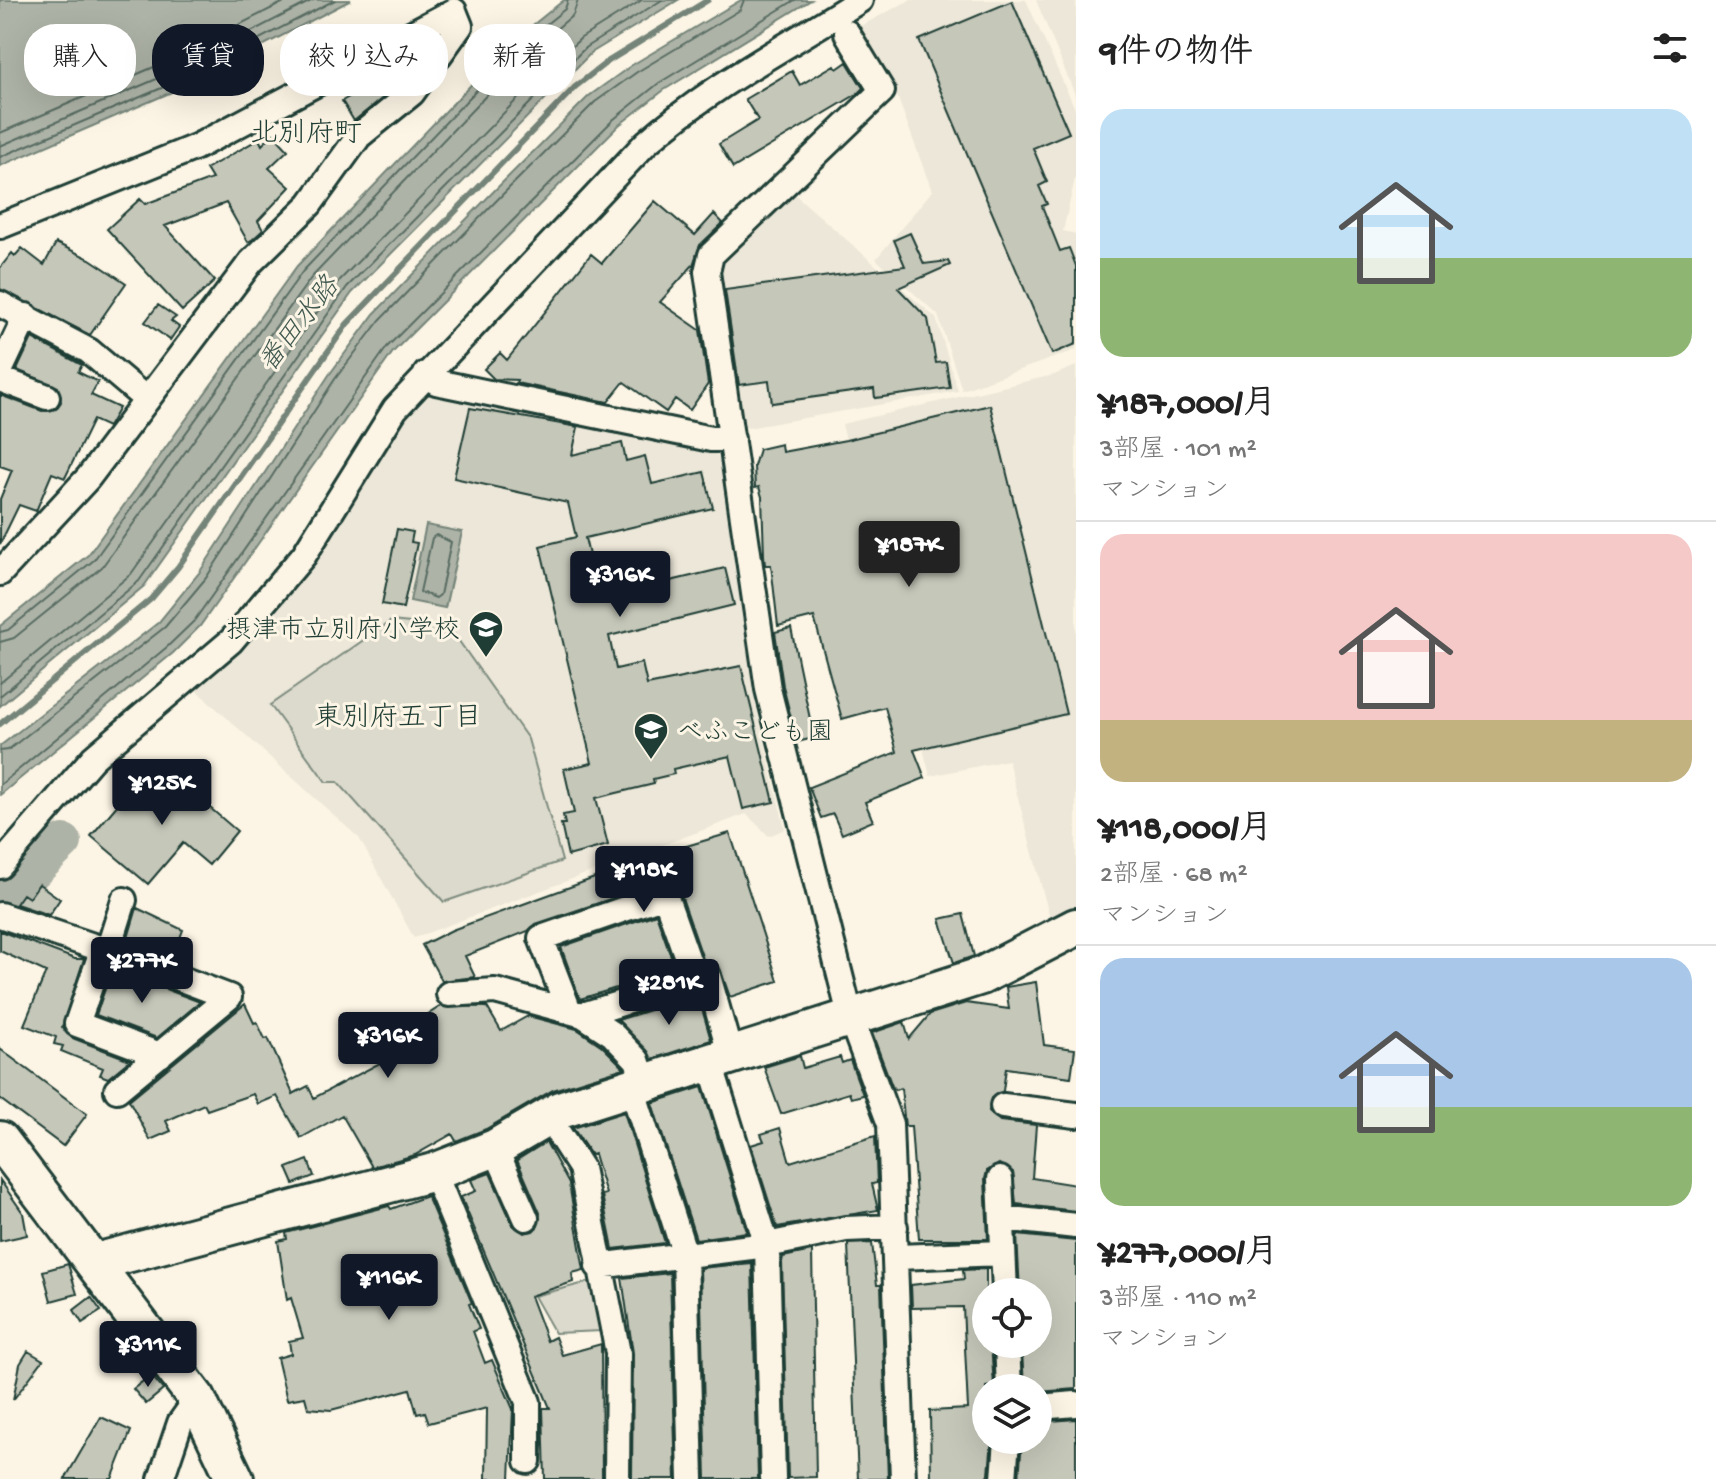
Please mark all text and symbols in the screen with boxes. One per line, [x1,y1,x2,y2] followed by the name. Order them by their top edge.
[24,24,136,96] chip: 購入
[152,24,264,96] chip: 賃貸
[280,24,448,96] chip: 絞り込み
[464,24,576,96] chip: 新着
[1648,26,1692,70] icon: filters
[1100,35,1253,75] text: 9件の物件
[250,118,362,152] district label: 北別府町
[1324,161,1468,305] icon: home
[252,269,349,380] water label: 番田水路
[1100,386,1277,426] text: ¥187,000/月
[1100,436,1257,467] text: 3部屋 · 101 m²
[1100,477,1229,508] text: マンション
[853,521,965,589] pin: ¥187K
[877,531,941,562] text: ¥187K
[564,551,676,619] pin: ¥316K
[588,561,652,592] text: ¥316K
[1324,586,1468,730] icon: home
[467,609,505,659] school or university icon: 摂津市立別府小学校
[226,616,460,648] place label: 摂津市立別府小学校
[314,702,482,736] district label: 東別府五丁目
[632,711,670,761] school or university icon: べふこども園
[677,719,833,750] place label: べふこども園
[106,759,218,827] pin: ¥125K
[130,769,194,800] text: ¥125K
[1100,811,1273,851] text: ¥118,000/月
[588,846,700,914] pin: ¥118K
[613,856,675,887] text: ¥118K
[1100,861,1248,892] text: 2部屋 · 68 m²
[1100,902,1229,933] text: マンション
[86,937,198,1005] pin: ¥277K
[109,947,175,978] text: ¥277K
[613,959,725,1027] pin: ¥281K
[637,969,701,1000] text: ¥281K
[1324,1010,1468,1154] icon: home
[332,1012,444,1080] pin: ¥316K
[356,1022,420,1053] text: ¥316K
[1100,1235,1279,1275] text: ¥277,000/月
[333,1254,445,1322] pin: ¥116K
[359,1264,419,1295] text: ¥116K
[972,1278,1052,1454] map controls
[972,1278,1052,1358] button: locate
[1100,1285,1257,1316] text: 3部屋 · 110 m²
[92,1321,204,1389] pin: ¥311K
[1100,1326,1229,1357] text: マンション
[118,1331,178,1362] text: ¥311K
[972,1374,1052,1454] button: layers

